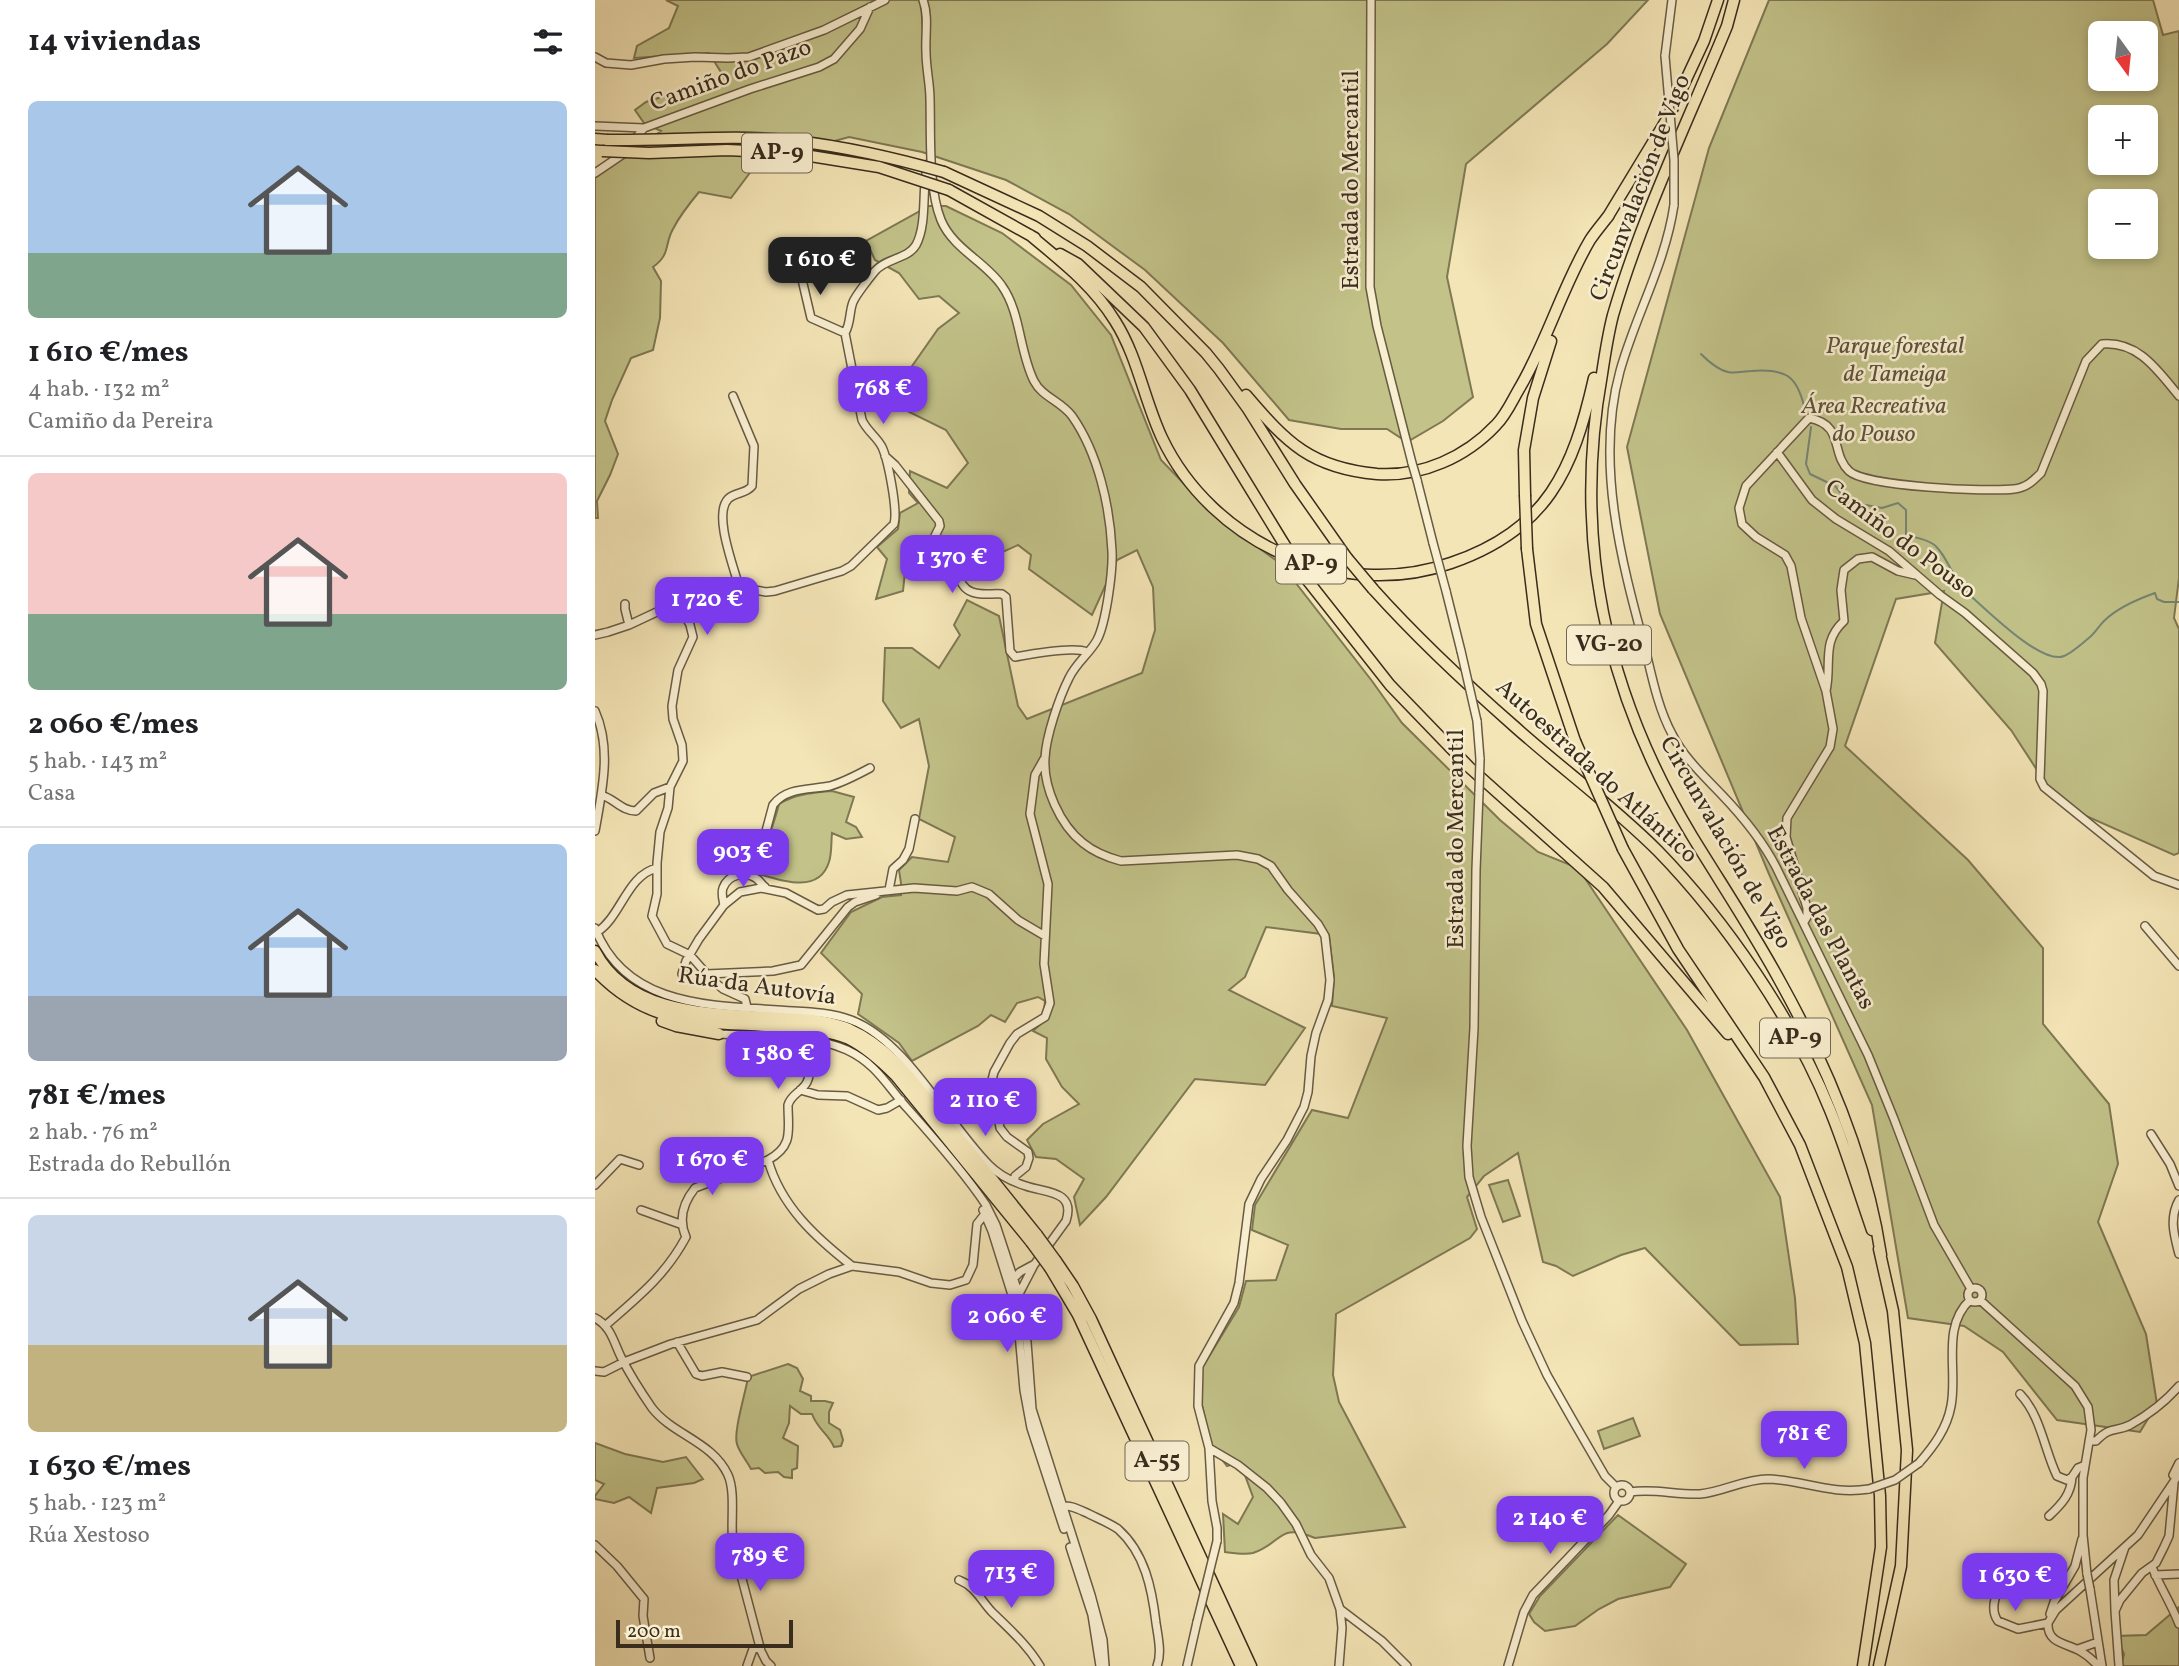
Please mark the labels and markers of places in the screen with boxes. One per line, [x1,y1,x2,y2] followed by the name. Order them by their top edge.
[755,238,885,297] pin: 1 610 €
[834,366,932,426] pin: 768 €
[887,536,1017,595] pin: 1 370 €
[642,578,772,637] pin: 1 720 €
[694,830,792,889] pin: 903 €
[713,1032,843,1091] pin: 1 580 €
[920,1078,1050,1138] pin: 2 110 €
[647,1138,777,1197] pin: 1 670 €
[942,1294,1072,1354] pin: 2 060 €
[1755,1412,1853,1471] pin: 781 €
[1485,1496,1615,1556] pin: 2 140 €
[711,1534,809,1593] pin: 789 €
[962,1550,1060,1610] pin: 713 €
[1950,1554,2080,1613] pin: 1 630 €

